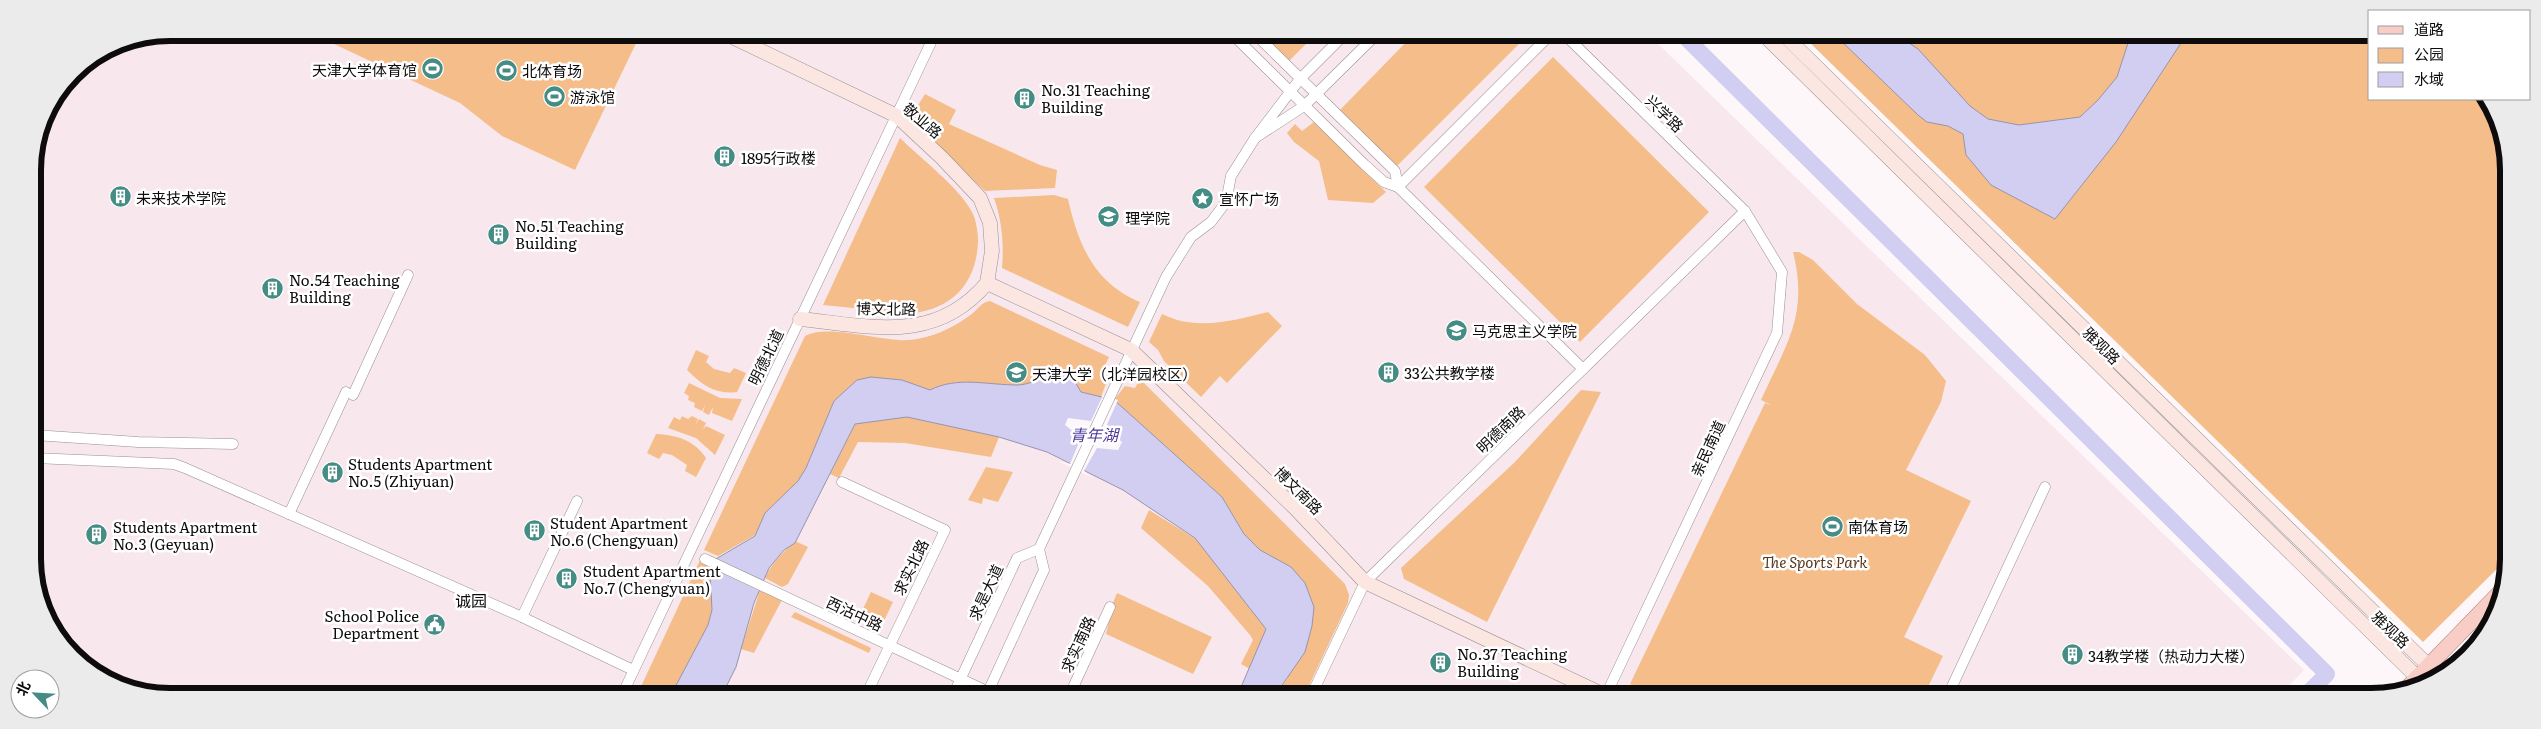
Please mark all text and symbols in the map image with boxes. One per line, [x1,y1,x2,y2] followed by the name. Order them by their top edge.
[2368,10,2531,100] legend
[2414,17,2444,40] text: 道路
[2414,42,2444,65] text: 公园
[421,57,445,81] sports icon: 天津大学体育馆
[312,58,417,81] place label: 天津大学体育馆
[494,58,518,82] sports icon: 北体育场
[522,59,582,82] place label: 北体育场
[2414,67,2444,90] text: 水域
[1041,78,1151,118] place label: No.31 Teaching Building
[542,84,566,108] sports icon: 游泳馆
[570,85,615,108] place label: 游泳馆
[1013,86,1037,110] building icon: No.31 Teaching Building
[1641,89,1689,137] street label: 兴学路
[898,97,948,143] street label: 敬业路
[713,145,737,169] building icon: 1895行政楼
[741,146,816,169] place label: 1895行政楼
[108,185,132,209] building icon: 未来技术学院
[136,186,226,209] place label: 未来技术学院
[1191,186,1215,210] place icon: 宣怀广场
[1219,187,1279,210] place label: 宣怀广场
[1097,205,1121,229] school or university icon: 理学院
[1125,206,1170,229] place label: 理学院
[515,214,624,254] place label: No.51 Teaching Building
[487,222,511,246] building icon: No.51 Teaching Building
[289,268,400,308] place label: No.54 Teaching Building
[261,276,285,300] building icon: No.54 Teaching Building
[856,296,916,320] street label: 博文北路
[1444,318,1468,342] school or university icon: 马克思主义学院
[1472,319,1577,342] place label: 马克思主义学院
[2078,321,2126,369] street label: 雅观路
[742,325,788,389] street label: 明德北道
[1376,360,1400,384] building icon: 33公共教学楼
[1004,361,1028,385] school or university icon: 天津大学（北洋园校区）
[1404,361,1495,384] place label: 33公共教学楼
[1032,362,1197,385] place label: 天津大学（北洋园校区）
[1470,400,1530,458] street label: 明德南路
[1684,416,1730,480] street label: 亲民南道
[1070,422,1121,446] water label: 青年湖
[348,452,492,492] place label: Students Apartment No.5 (Zhiyuan)
[320,460,344,484] building icon: Students Apartment No.5 (Zhiyuan)
[1270,461,1328,519] street label: 博文南路
[550,511,688,551] place label: Student Apartment No.6 (Chengyuan)
[1820,514,1844,538] sports icon: 南体育场
[113,515,257,555] place label: Students Apartment No.3 (Geyuan)
[1848,515,1908,538] place label: 南体育场
[522,519,546,543] building icon: Student Apartment No.6 (Chengyuan)
[85,523,109,547] building icon: Students Apartment No.3 (Geyuan)
[887,535,933,599] street label: 求实北路
[1763,550,1868,573] park label: The Sports Park
[583,559,721,599] place label: Student Apartment No.7 (Chengyuan)
[962,560,1008,624] street label: 求是大道
[555,567,579,591] building icon: Student Apartment No.7 (Chengyuan)
[455,588,487,612] district label: 诚园
[823,590,887,636] street label: 西沽中路
[325,604,419,644] place label: School Police Department
[2367,605,2415,653] street label: 雅观路
[423,612,447,636] public building icon: School Police Department
[1054,612,1100,676] street label: 求实南路
[1457,642,1568,682] place label: No.37 Teaching Building
[2060,643,2084,667] building icon: 34教学楼（热动力大楼）
[2088,644,2254,667] place label: 34教学楼（热动力大楼）
[1429,650,1453,674] building icon: No.37 Teaching Building
[10,669,60,719] north arrow
[10,678,34,699] text: 北

